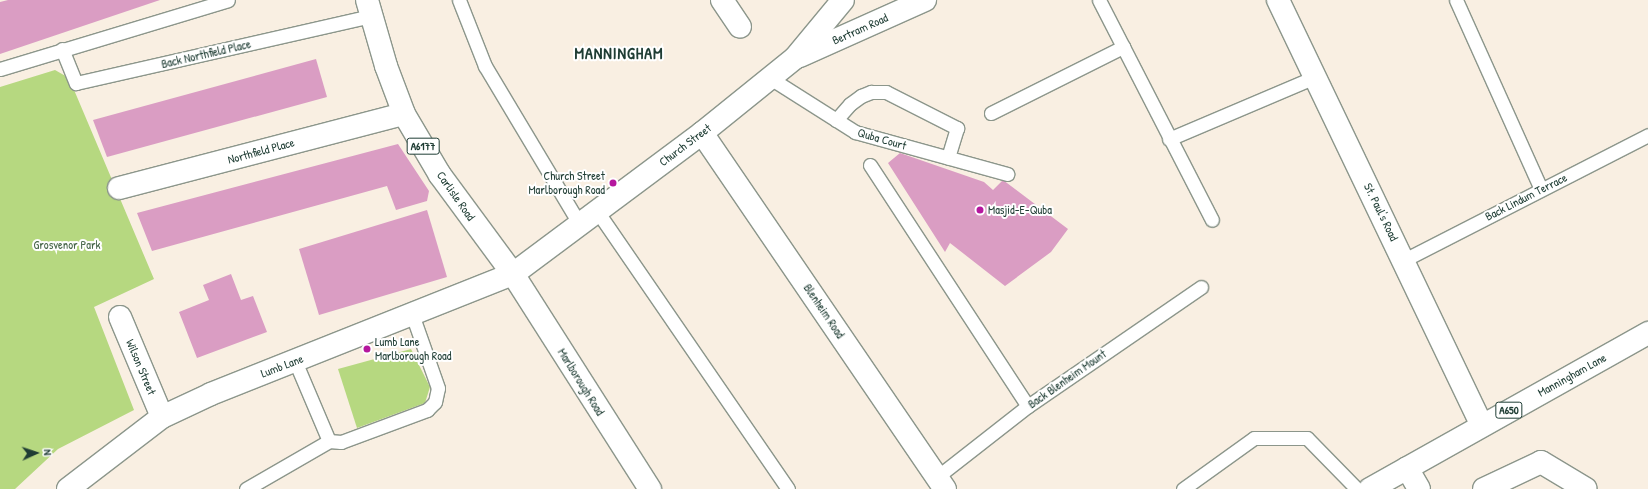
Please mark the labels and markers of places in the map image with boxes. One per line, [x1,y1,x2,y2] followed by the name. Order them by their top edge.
[529,169,605,197] place label: Church Street Marlborough Road
[608,178,618,188] marker: Church Street Marlborough Road
[988,203,1052,217] place label: Masjid-E-Quba
[975,205,985,215] marker: Masjid-E-Quba
[375,335,451,363] place label: Lumb Lane Marlborough Road
[362,344,372,354] marker: Lumb Lane Marlborough Road

